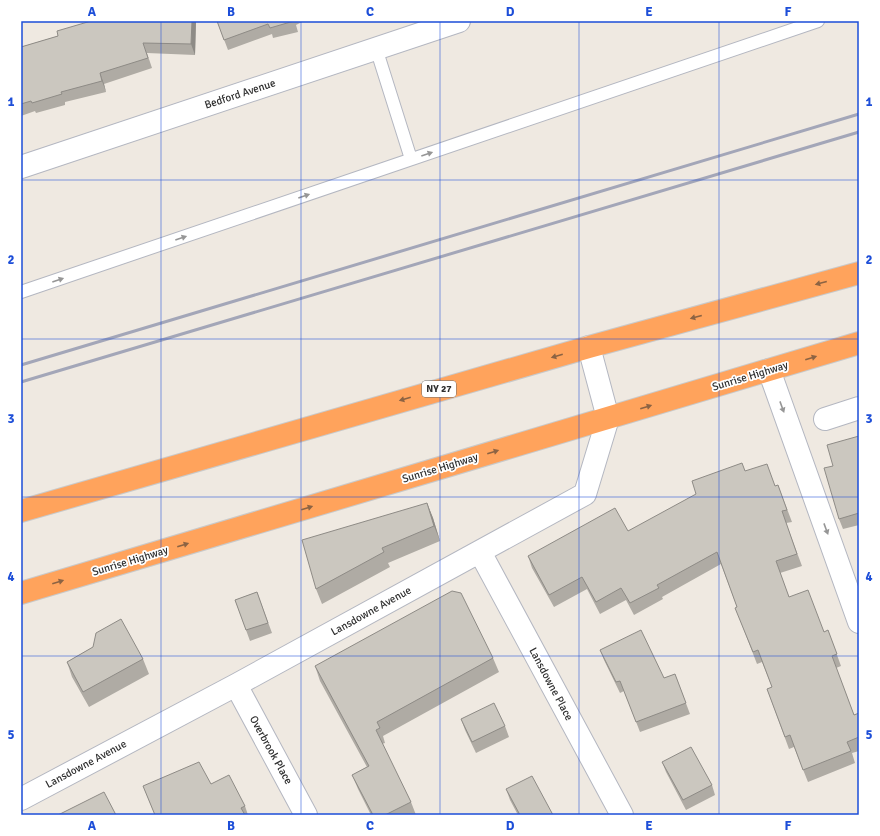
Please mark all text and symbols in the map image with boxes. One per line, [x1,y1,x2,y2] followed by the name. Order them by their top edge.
[88,4,97,20] text: A
[227,4,235,20] text: B
[366,4,374,20] text: C
[506,4,515,20] text: D
[645,4,653,20] text: E
[785,4,792,20] text: F
[203,76,277,112] street label: Bedford Avenue
[7,94,15,110] text: 1
[865,94,873,110] text: 1
[421,151,433,157] one-way arrow
[298,193,310,199] one-way arrow
[175,234,187,240] one-way arrow
[7,252,15,268] text: 2
[865,252,873,268] text: 2
[52,276,64,282] one-way arrow
[815,280,827,286] one-way arrow
[690,315,702,321] one-way arrow
[551,353,563,359] one-way arrow
[805,355,817,361] one-way arrow
[711,358,790,394] street label: Sunrise Highway
[422,381,456,397] road number: NY 27
[399,396,411,402] one-way arrow
[779,401,785,413] one-way arrow
[640,404,652,410] one-way arrow
[7,411,15,427] text: 3
[865,411,873,427] text: 3
[487,449,499,455] one-way arrow
[401,450,480,486] street label: Sunrise Highway
[302,505,314,511] one-way arrow
[823,524,829,536] one-way arrow
[177,542,189,548] one-way arrow
[91,543,170,579] street label: Sunrise Highway
[7,569,15,585] text: 4
[865,569,873,585] text: 4
[53,579,65,585] one-way arrow
[329,584,413,638] street label: Lansdowne Avenue
[526,645,576,723] street label: Lansdowne Place
[247,713,295,787] street label: Overbrook Place
[7,727,15,743] text: 5
[865,727,873,743] text: 5
[43,737,129,791] street label: Lansdowne Avenue
[88,818,97,834] text: A
[227,818,235,834] text: B
[366,818,374,834] text: C
[506,818,515,834] text: D
[645,818,653,834] text: E
[785,818,792,834] text: F

